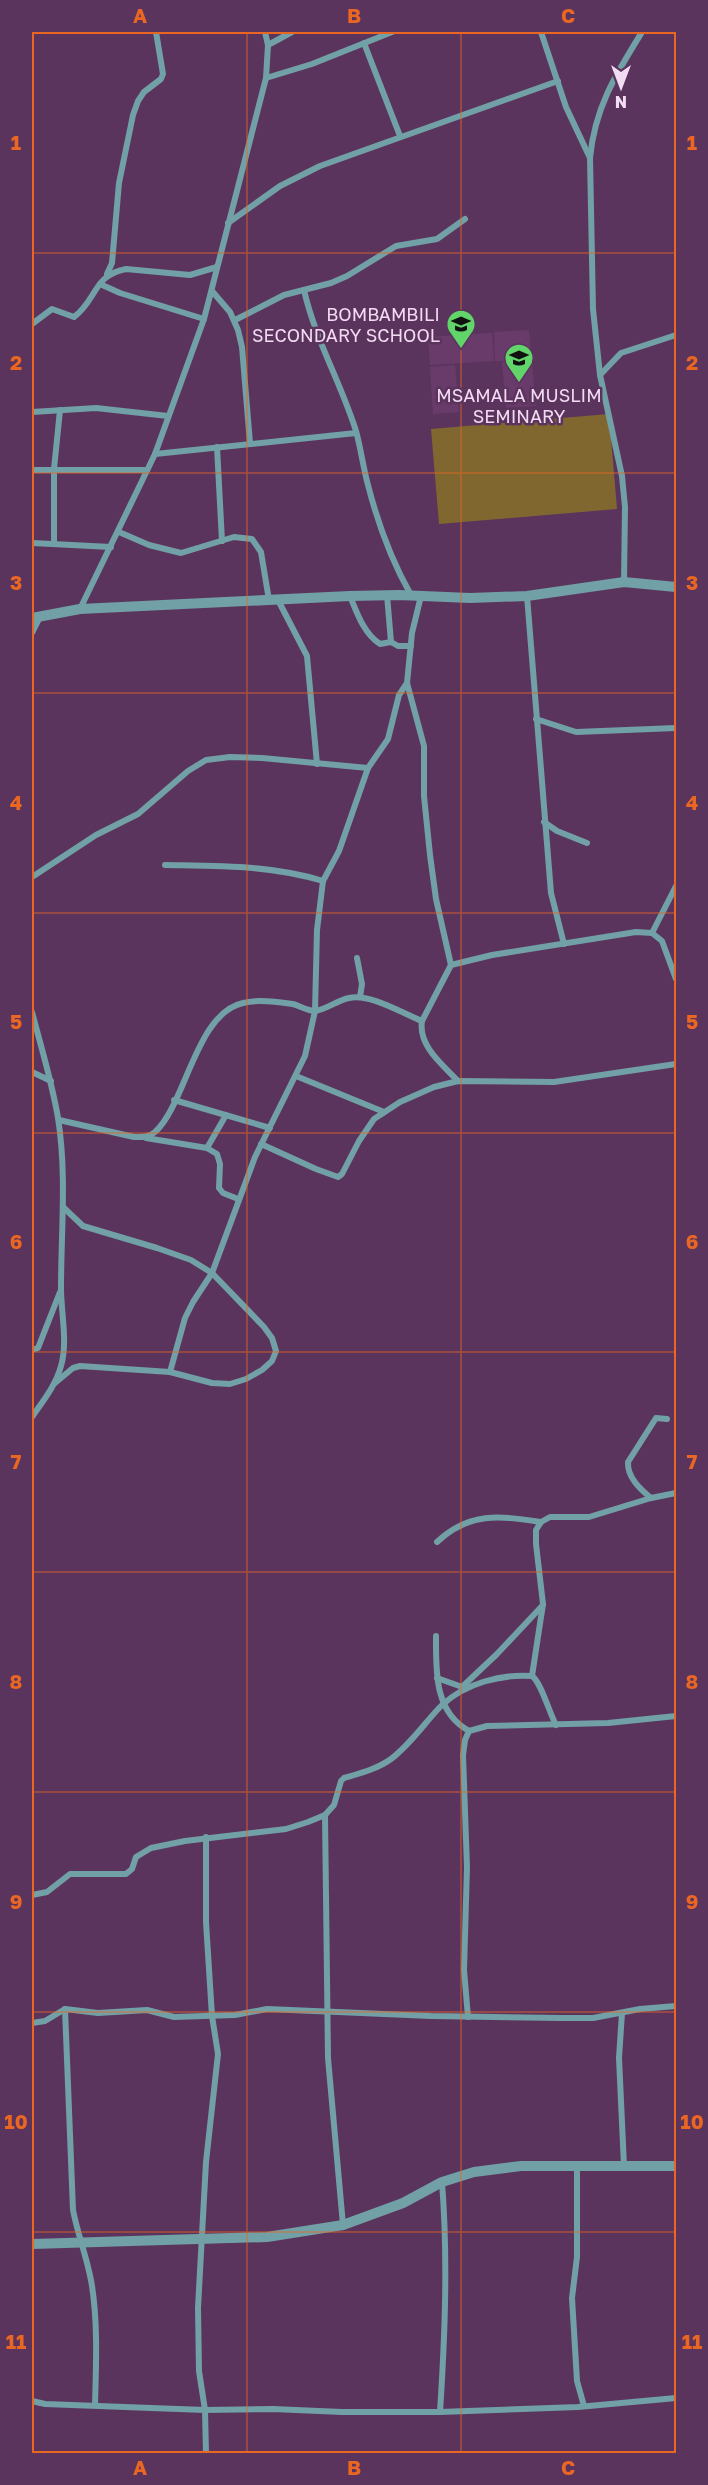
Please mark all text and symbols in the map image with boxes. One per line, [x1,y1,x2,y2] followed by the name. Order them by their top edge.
[133,3,147,27] text: A
[347,3,361,27] text: B
[561,3,575,27] text: C
[591,57,651,117] north arrow
[615,92,627,112] text: N
[11,130,21,154] text: 1
[687,130,697,154] text: 1
[252,303,440,346] place label: BOMBAMBILI SECONDARY SCHOOL
[445,308,477,350] school or university icon: BOMBAMBILI SECONDARY SCHOOL
[503,342,535,384] school or university icon: MSAMALA MUSLIM SEMINARY
[10,350,22,374] text: 2
[686,350,698,374] text: 2
[436,384,602,427] place label: MSAMALA MUSLIM SEMINARY
[10,570,22,594] text: 3
[686,570,698,594] text: 3
[10,790,22,814] text: 4
[686,790,698,814] text: 4
[10,1009,22,1033] text: 5
[686,1009,698,1033] text: 5
[10,1229,22,1253] text: 6
[686,1229,698,1253] text: 6
[11,1449,22,1473] text: 7
[687,1449,698,1473] text: 7
[10,1669,22,1693] text: 8
[686,1669,698,1693] text: 8
[10,1889,22,1913] text: 9
[686,1889,698,1913] text: 9
[4,2109,28,2133] text: 10
[680,2109,704,2133] text: 10
[6,2329,26,2353] text: 11
[682,2329,702,2353] text: 11
[133,2455,147,2479] text: A
[347,2455,361,2479] text: B
[561,2455,575,2479] text: C

